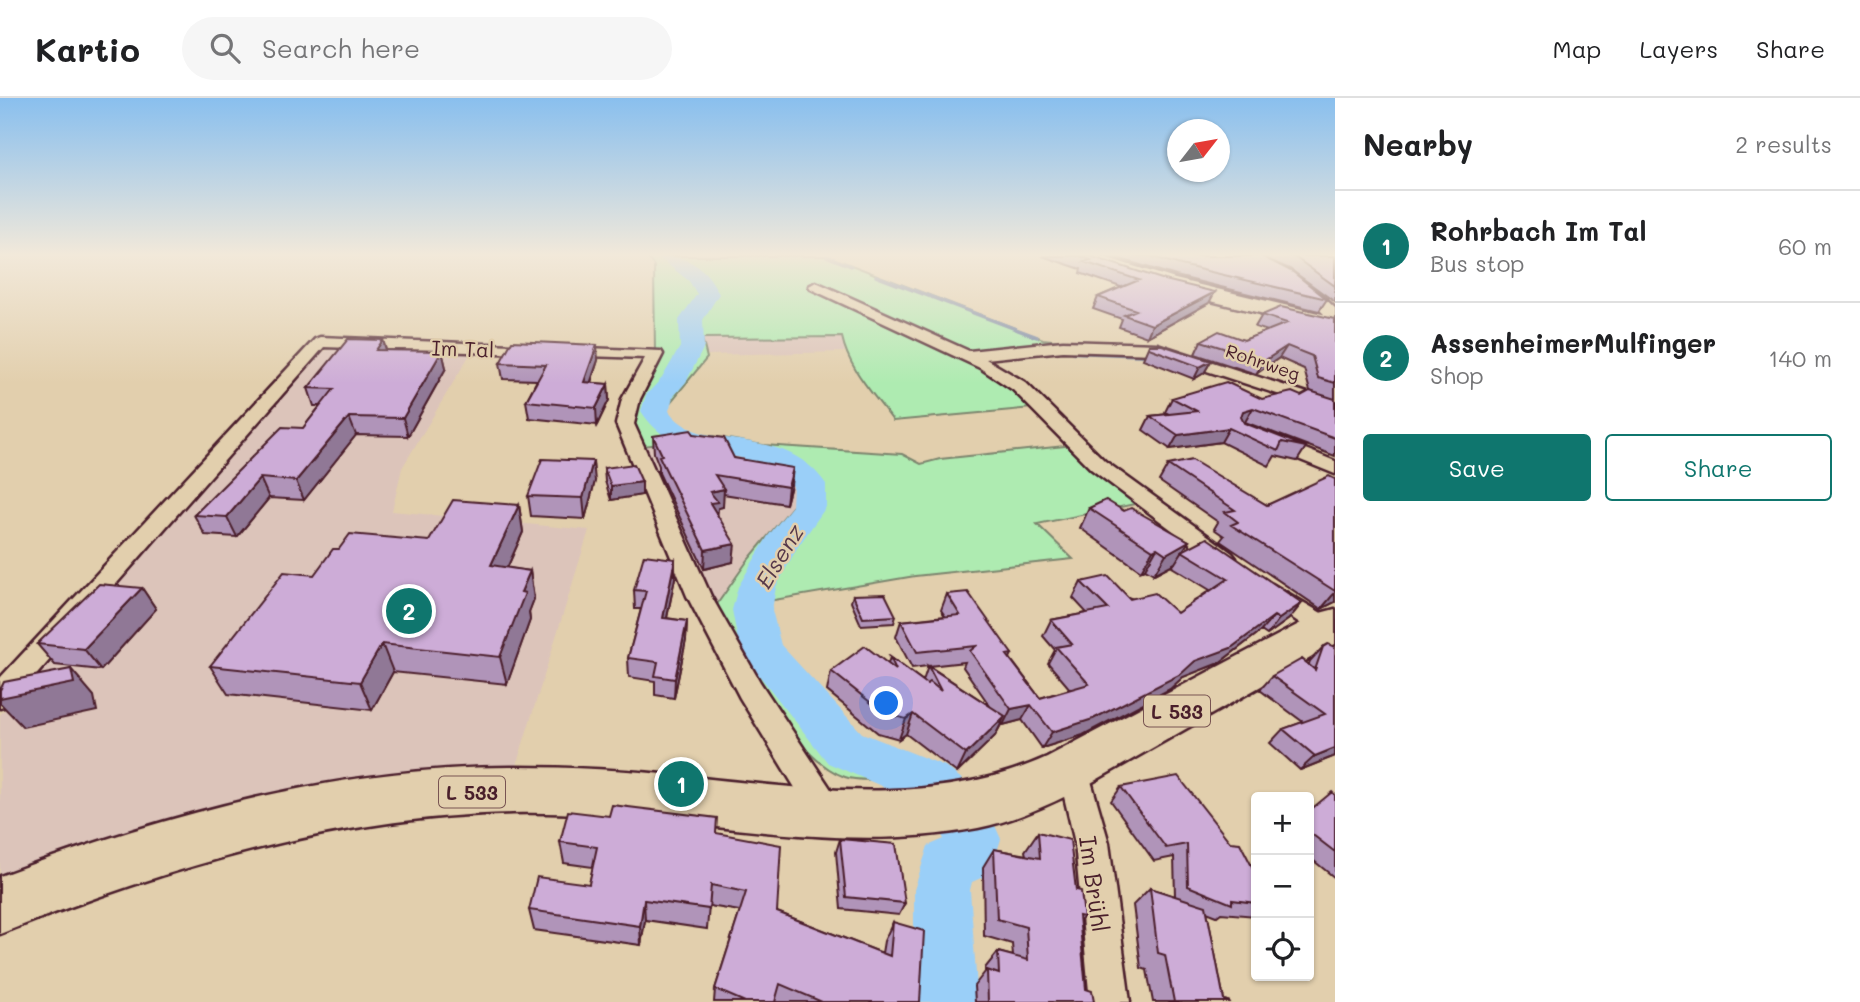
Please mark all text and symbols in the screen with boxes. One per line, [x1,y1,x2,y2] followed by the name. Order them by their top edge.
[182,17,672,80] search box
[35,27,140,70] text: Kartio
[206,29,244,67] icon: search
[262,31,420,65] text: Search here
[1553,33,1601,64] text: Map
[1639,33,1718,64] text: Layers
[1756,33,1825,64] text: Share
[1167,119,1230,182] north arrow
[1363,124,1473,164] text: Nearby
[1735,129,1832,159] text: 2 results
[1430,214,1647,248] text: Rohrbach Im Tal
[1381,231,1391,261] text: 1
[1778,231,1832,261] text: 60 m
[1430,248,1525,278] text: Bus stop
[1430,326,1716,360] text: AssenheimerMulfinger
[431,333,495,363] street label: Im Tal
[1223,338,1303,386] street label: Rohrweg
[1380,343,1392,373] text: 2
[1768,343,1832,373] text: 140 m
[1430,360,1484,390] text: Shop
[1363,434,1591,501] button: Save
[1605,434,1832,501] button: Share
[748,518,810,594] water label: Elsenz
[386,585,432,637] pin: 2
[869,686,903,720] your location
[1144,696,1210,726] road number: L 533
[658,758,704,810] pin: 1
[439,776,505,807] road number: L 533
[1251,792,1314,981] map controls
[1251,792,1314,855] button: +
[1073,834,1117,934] street label: Im Brühl
[1251,855,1314,918] button: −
[1251,918,1314,981] button: locate

